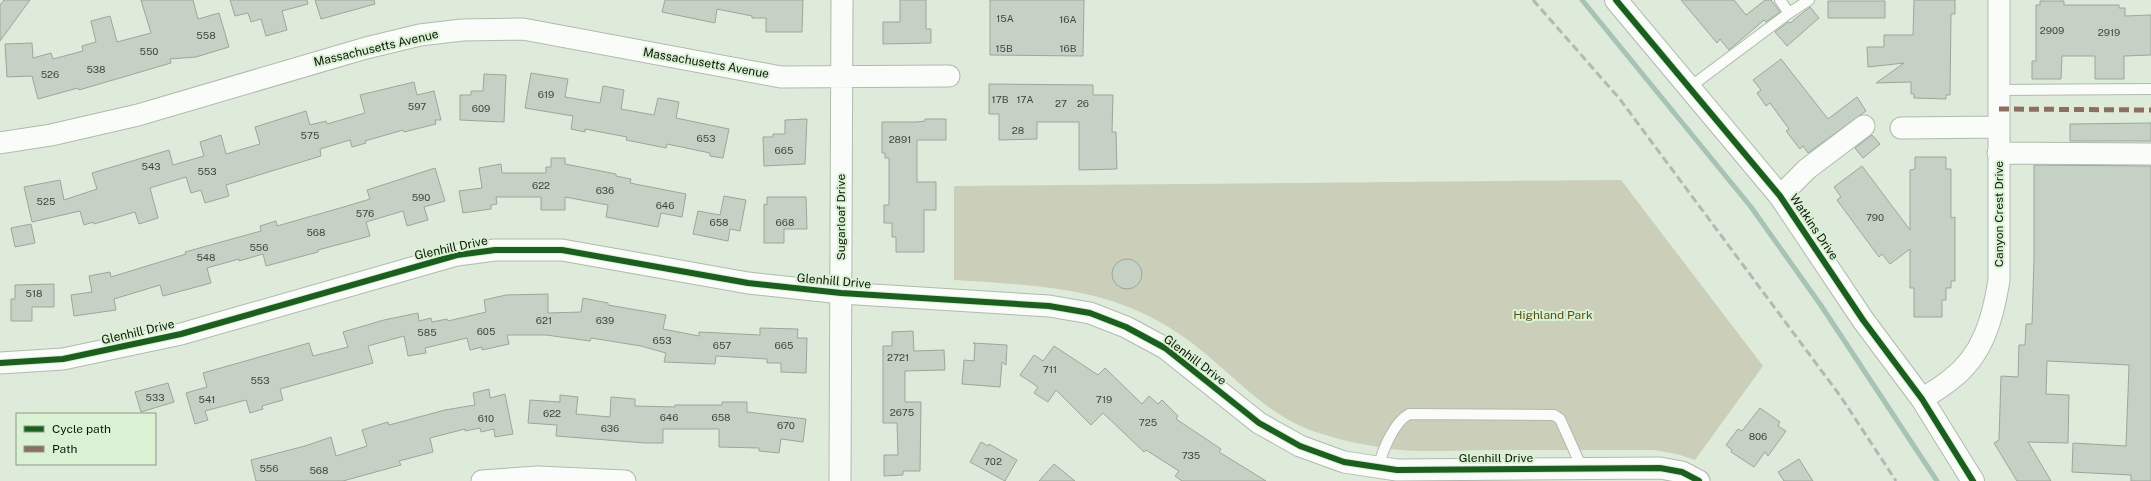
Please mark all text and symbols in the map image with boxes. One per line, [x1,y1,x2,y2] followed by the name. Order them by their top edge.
[996,12,1014,24] house number: 15A
[1059,13,1077,25] house number: 16A
[2040,24,2064,36] house number: 2909
[2098,26,2120,38] house number: 2919
[312,27,440,69] street label: Massachusetts Avenue
[196,29,216,41] house number: 558
[995,42,1013,54] house number: 15B
[1059,42,1077,54] house number: 16B
[140,45,158,57] house number: 550
[642,45,770,81] street label: Massachusetts Avenue
[86,63,106,75] house number: 538
[41,68,59,80] house number: 526
[538,88,554,100] house number: 619
[992,93,1009,105] house number: 17B
[1016,93,1034,105] house number: 17A
[1055,97,1067,109] house number: 27
[1077,97,1089,109] house number: 26
[408,100,426,112] house number: 597
[472,102,490,114] house number: 609
[1012,124,1024,136] house number: 28
[301,129,319,141] house number: 575
[697,132,715,144] house number: 653
[889,133,911,145] house number: 2891
[775,144,793,156] house number: 665
[142,160,161,172] house number: 543
[1992,161,2006,267] street label: Canyon Crest Drive
[197,165,217,177] house number: 553
[834,174,848,260] street label: Sugarloaf Drive
[532,179,550,191] house number: 622
[596,184,614,196] house number: 636
[412,191,430,203] house number: 590
[1787,191,1841,263] street label: Watkins Drive
[37,195,55,207] house number: 525
[656,199,674,211] house number: 646
[356,207,374,219] house number: 576
[1866,211,1884,223] house number: 790
[709,216,729,228] house number: 658
[776,216,794,228] house number: 668
[306,226,326,238] house number: 568
[413,233,489,263] street label: Glenhill Drive
[249,241,269,253] house number: 556
[196,251,216,263] house number: 548
[796,271,872,291] street label: Glenhill Drive
[26,287,42,299] house number: 518
[1513,308,1593,322] park label: Highland Park
[536,314,552,326] house number: 621
[596,314,614,326] house number: 639
[100,317,176,347] street label: Glenhill Drive
[477,325,495,337] house number: 605
[417,326,437,338] house number: 585
[1161,332,1229,388] street label: Glenhill Drive
[653,334,671,346] house number: 653
[713,339,731,351] house number: 657
[775,339,793,351] house number: 665
[887,351,909,363] house number: 2721
[1043,363,1057,375] house number: 711
[250,374,270,386] house number: 553
[146,391,164,403] house number: 533
[199,393,215,405] house number: 541
[1096,393,1112,405] house number: 719
[890,406,914,418] house number: 2675
[543,407,561,419] house number: 622
[660,411,678,423] house number: 646
[711,411,731,423] house number: 658
[478,412,494,424] house number: 610
[16,413,156,465] legend
[1139,416,1157,428] house number: 725
[777,419,795,431] house number: 670
[52,422,111,436] text: Cycle path
[601,422,619,434] house number: 636
[1749,430,1767,442] house number: 806
[52,442,78,456] text: Path
[1182,449,1200,461] house number: 735
[1459,451,1533,465] street label: Glenhill Drive
[984,455,1002,467] house number: 702
[259,462,279,474] house number: 556
[309,464,329,476] house number: 568

